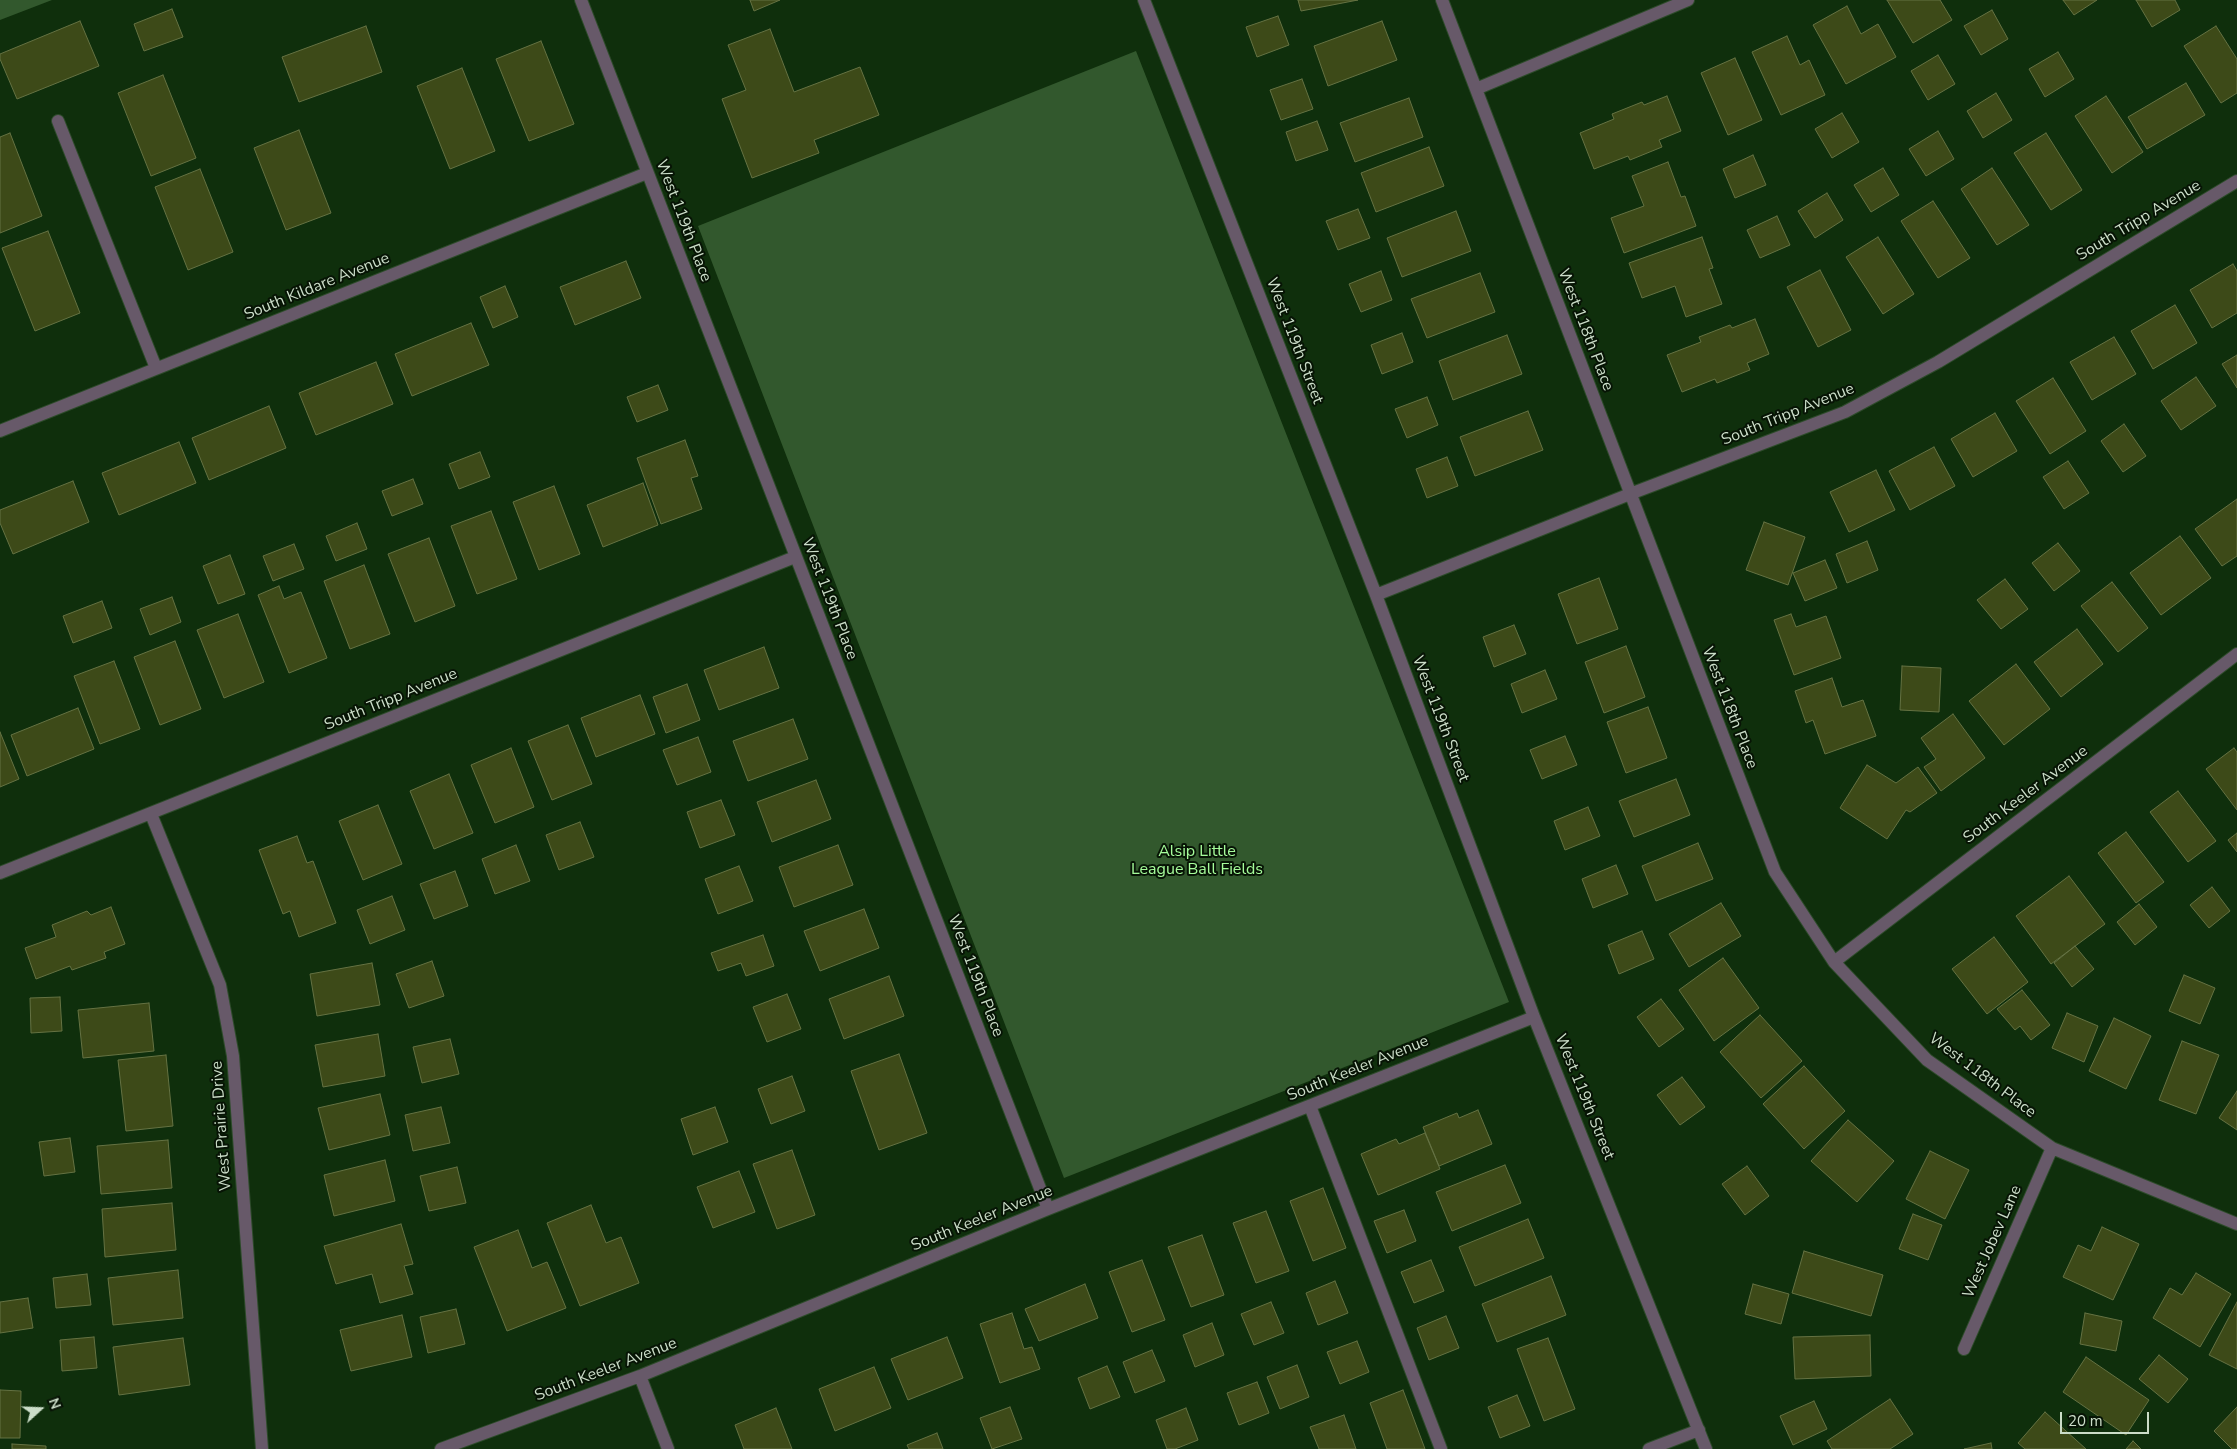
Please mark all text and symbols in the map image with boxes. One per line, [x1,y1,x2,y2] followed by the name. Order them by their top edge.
[651,157,715,285] street label: West 119th Place
[2073,176,2205,266] street label: South Tripp Avenue
[241,249,393,325] street label: South Kildare Avenue
[1553,266,1617,394] street label: West 118th Place
[1261,275,1327,407] street label: West 119th Street
[1719,380,1857,450] street label: South Tripp Avenue
[797,535,861,663] street label: West 119th Place
[1697,644,1761,772] street label: West 118th Place
[1407,653,1473,785] street label: West 119th Street
[322,665,460,735] street label: South Tripp Avenue
[1960,742,2092,848] street label: South Keeler Avenue
[1131,842,1263,880] park label: Alsip Little League Ball Fields
[943,912,1007,1040] street label: West 119th Place
[1925,1029,2039,1123] street label: West 118th Place
[1550,1031,1618,1163] street label: West 119th Street
[1284,1032,1432,1106] street label: South Keeler Avenue
[208,1060,236,1192] street label: West Prairie Drive
[908,1182,1056,1256] street label: South Keeler Avenue
[1960,1183,2026,1301] street label: West Jobev Lane
[532,1334,680,1406] street label: South Keeler Avenue
[15,1384,65,1434] north arrow
[44,1396,65,1412] text: N
[2062,1402,2151,1434] scale bar
[2068,1411,2103,1431] text: 20 m

